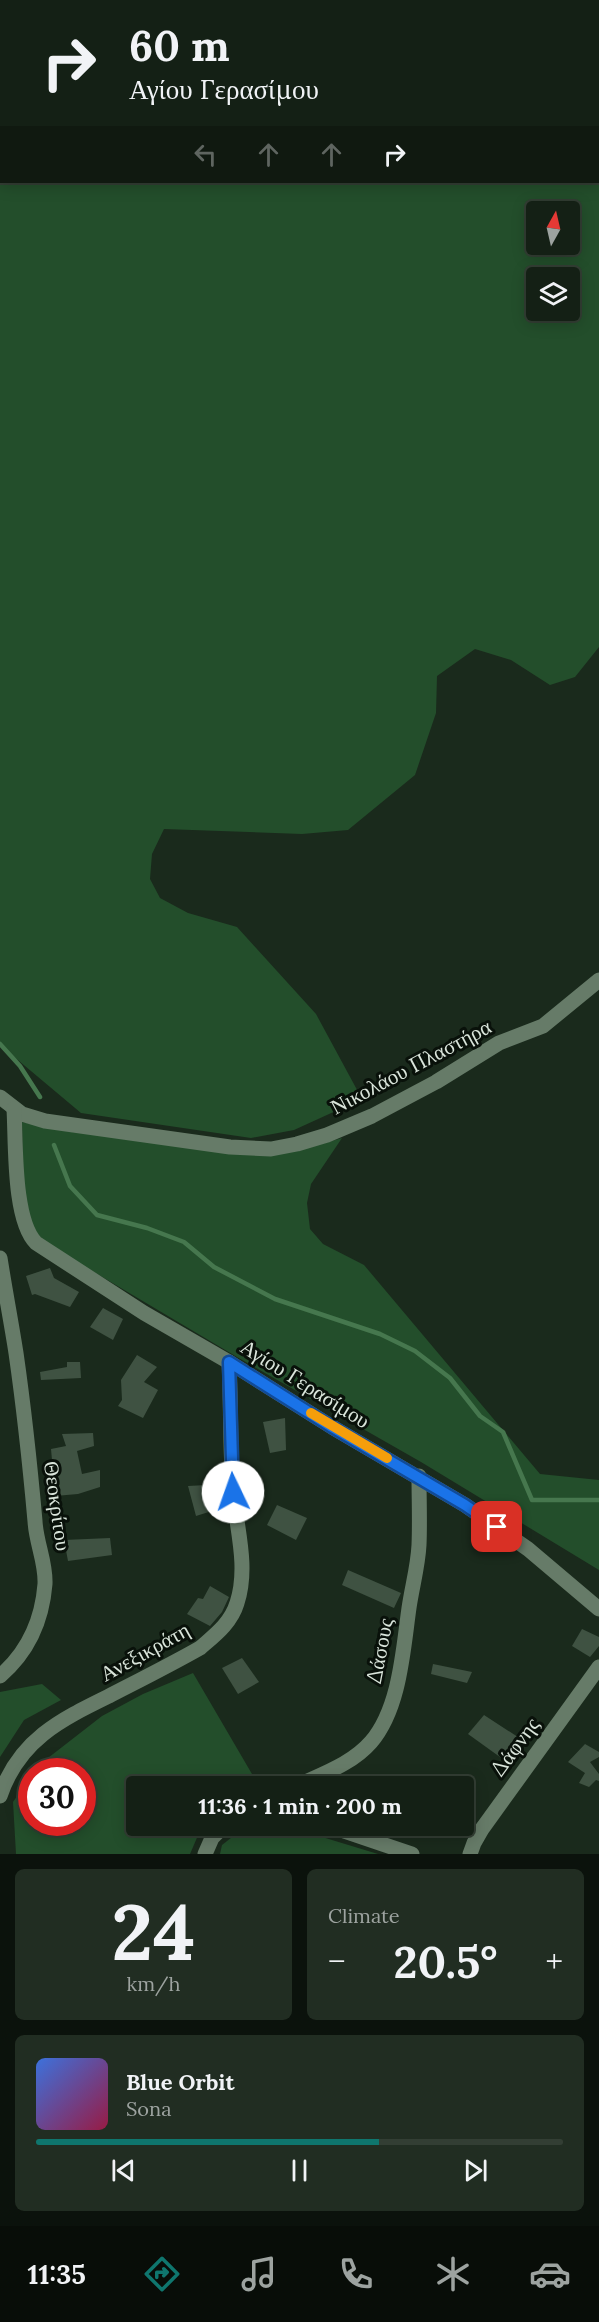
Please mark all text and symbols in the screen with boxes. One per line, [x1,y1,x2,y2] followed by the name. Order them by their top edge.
[129,19,230,73] text: 60 m
[30,24,108,102] icon: right
[129,72,319,106] text: Αγίου Γερασίμου
[189,138,222,171] icon: left
[252,138,285,171] icon: ahead
[315,138,348,171] icon: ahead
[378,138,411,171] icon: right
[526,201,580,255] north arrow
[526,201,580,321] map controls
[526,267,580,321] button: layers
[326,1013,496,1120] street label: Νικολάου Πλαστήρα
[236,1333,375,1434] street label: Αγίου Γερασίμου
[38,1459,77,1553] street label: Θεοκρίτου
[201,1460,265,1524] position arrow
[471,1501,522,1552] pin
[480,1510,513,1543] icon: arrive
[360,1615,399,1686] street label: Δάσους
[95,1616,194,1687] street label: Ανεξικράτη
[484,1711,545,1782] street label: Δάφνης
[18,1758,96,1836] speed limit sign: 30
[198,1792,402,1820] text: 11:36 · 1 min · 200 m
[111,1882,196,1981] text: 24
[328,1903,400,1928] text: Climate
[394,1933,497,1990] text: 20.5°
[328,1940,346,1982] text: −
[545,1940,563,1982] text: +
[126,1971,181,1996] text: km/h
[126,2068,234,2096] text: Blue Orbit
[126,2096,172,2121] text: Sona
[107,2154,140,2187] icon: previous
[283,2154,316,2187] icon: pause
[459,2154,492,2187] icon: next
[141,2253,183,2295] icon: directions
[238,2253,280,2295] icon: music
[335,2253,377,2295] icon: phone
[432,2253,474,2295] icon: climate
[529,2253,571,2295] icon: car
[28,2257,86,2291] text: 11:35

